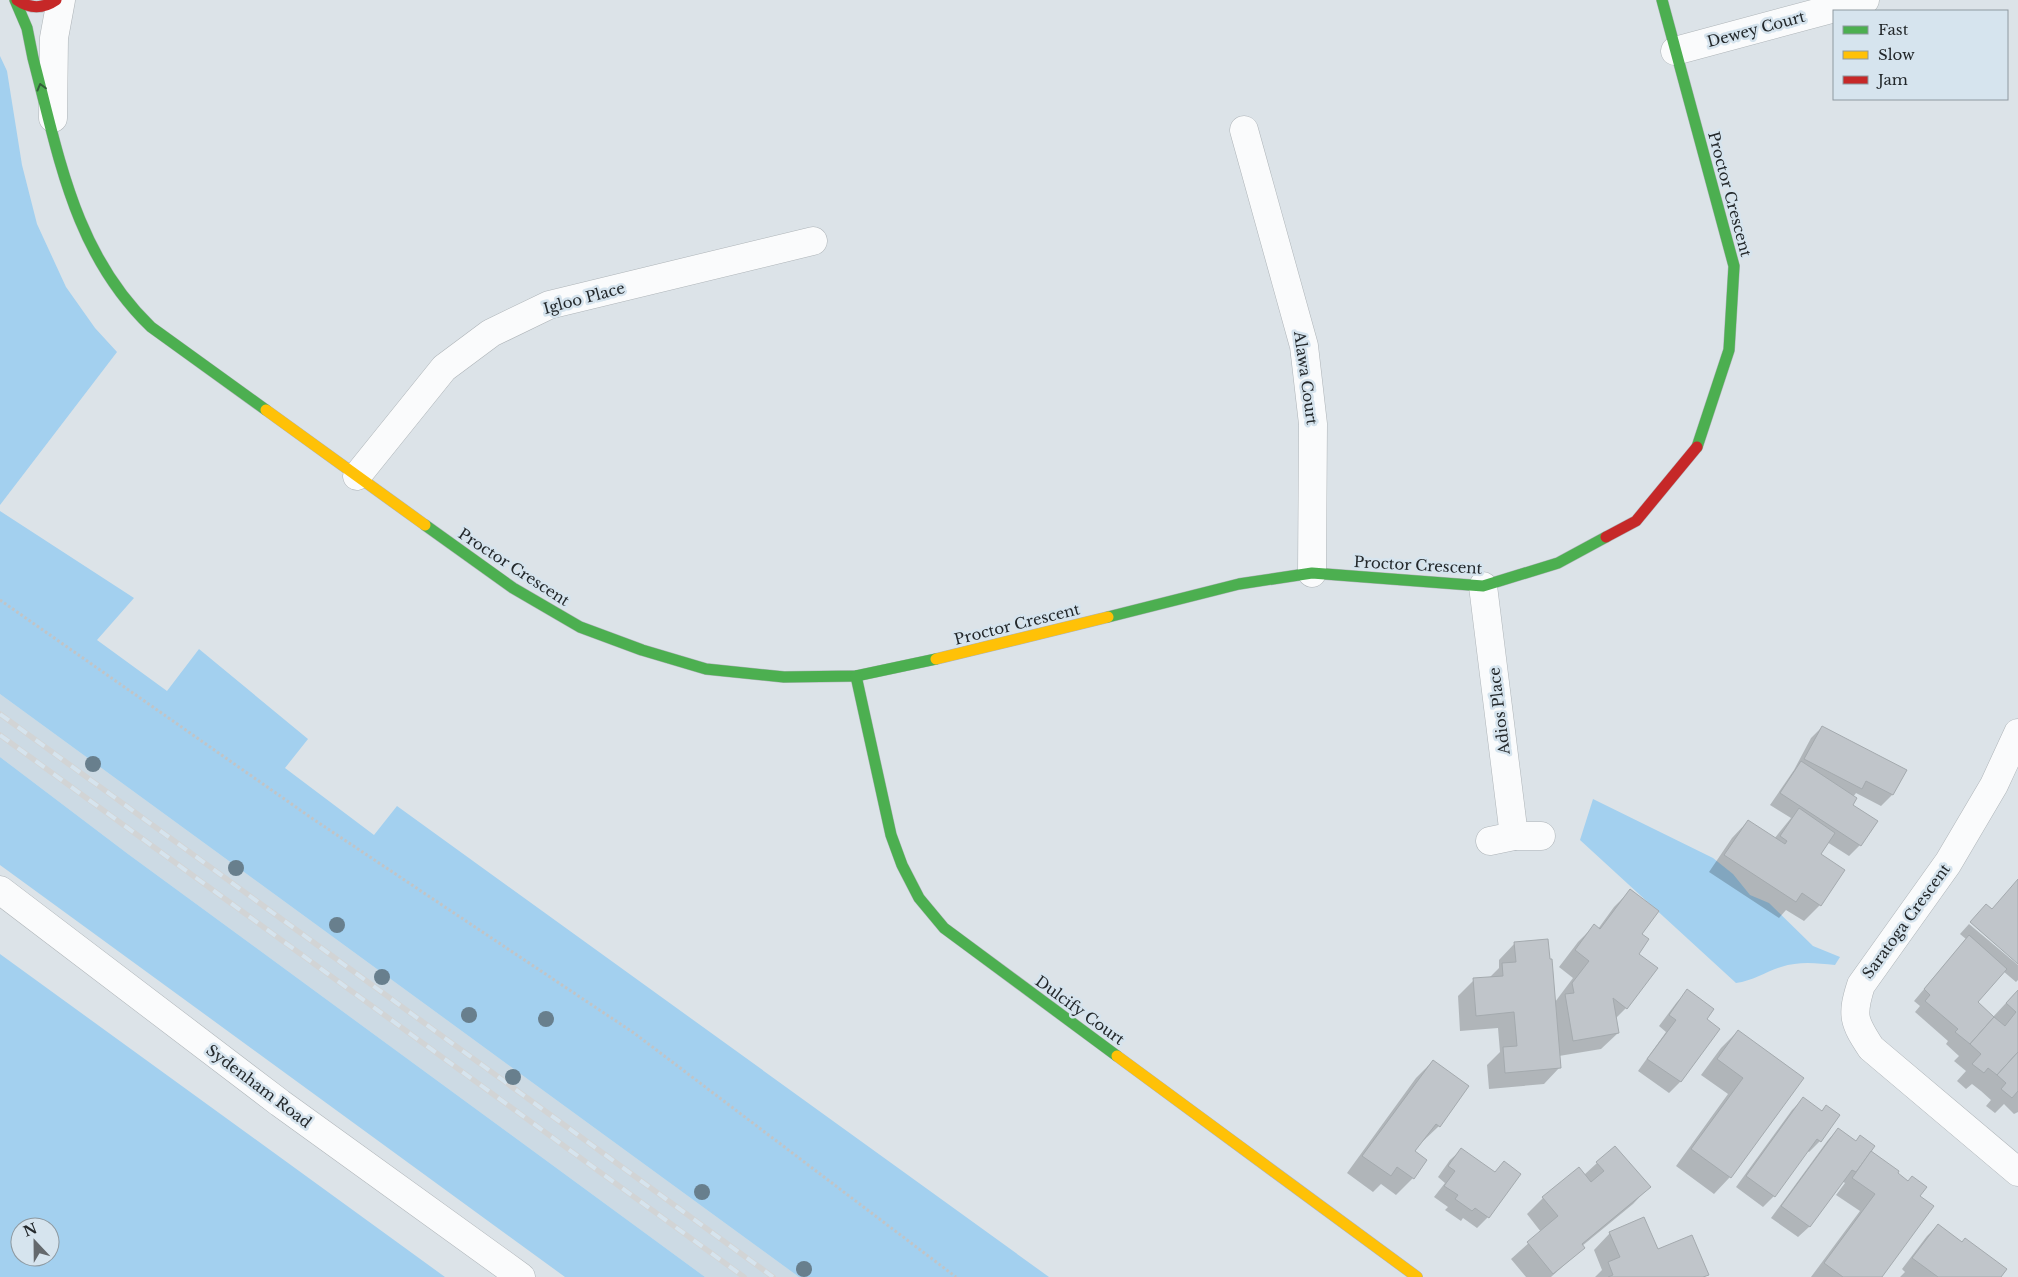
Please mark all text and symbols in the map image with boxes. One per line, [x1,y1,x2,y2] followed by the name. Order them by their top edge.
[1705,7,1807,51] street label: Dewey Court
[1833,10,2008,100] legend
[1878,20,1909,39] text: Fast
[1878,45,1915,64] text: Slow
[1876,70,1908,89] text: Jam
[36,83,47,92] one-way arrow
[1704,129,1756,259] street label: Proctor Crescent
[541,278,627,318] street label: Igloo Place
[1290,329,1322,426] street label: Alawa Court
[455,524,573,610] street label: Proctor Crescent
[1353,552,1483,578] street label: Proctor Crescent
[952,599,1082,649] street label: Proctor Crescent
[1484,666,1514,757] street label: Adios Place
[1858,860,1954,982] street label: Saratoga Crescent
[1032,971,1129,1049] street label: Dulcify Court
[203,1040,315,1132] street label: Sydenham Road
[10,1217,60,1267] north arrow
[21,1219,40,1241] text: N

